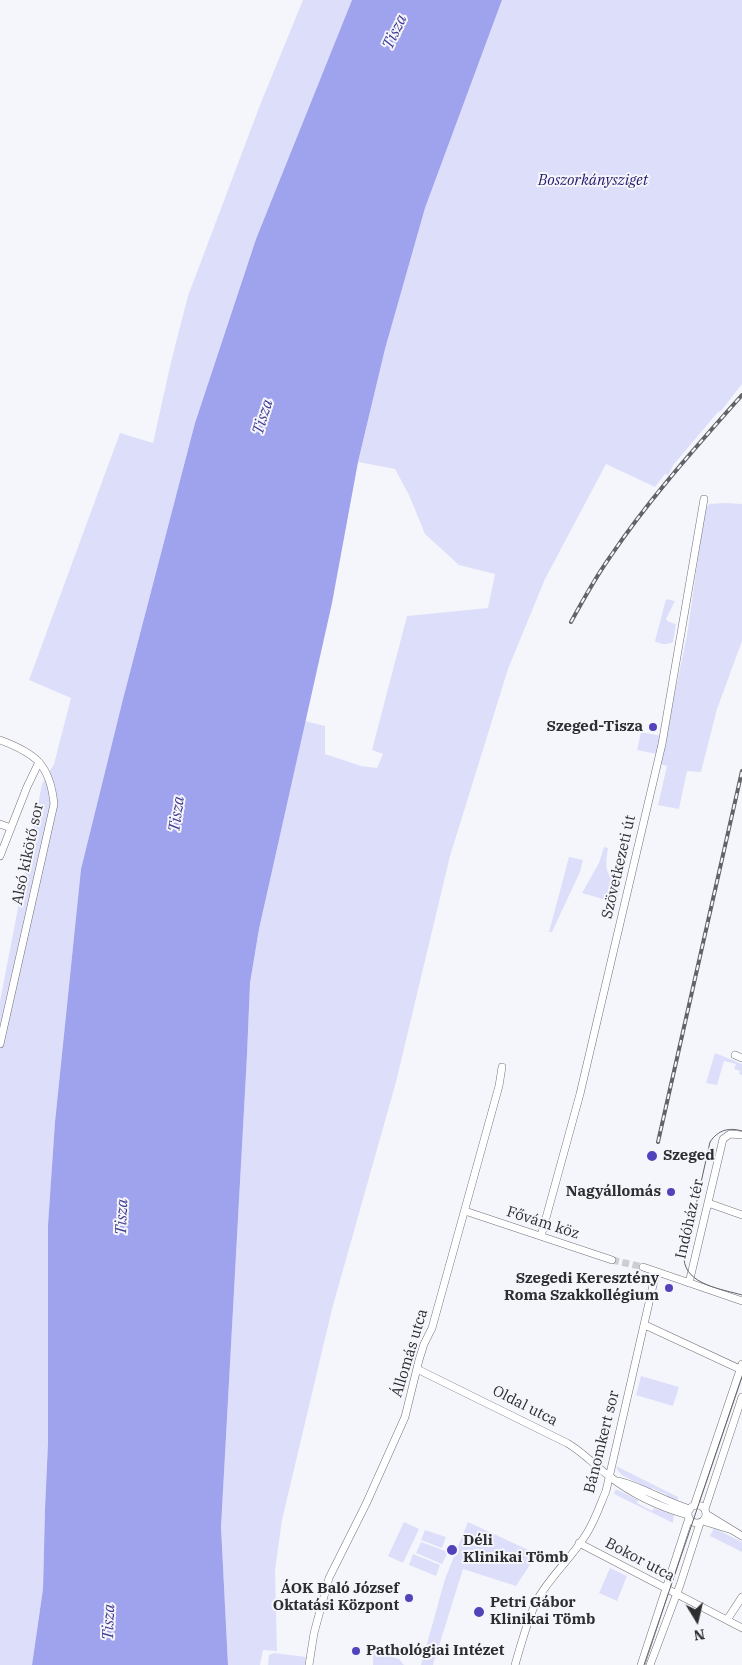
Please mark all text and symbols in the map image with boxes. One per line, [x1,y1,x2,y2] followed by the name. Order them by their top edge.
[379,12,411,52] water label: Tisza
[538,172,648,190] park label: Boszorkánysziget
[249,397,277,437] water label: Tisza
[547,718,643,736] place label: Szeged-Tisza
[647,721,659,733] marker: Szeged-Tisza
[165,795,189,833] water label: Tisza
[8,801,48,907] street label: Alsó kikötő sor
[598,813,640,921] street label: Szövetkezeti út
[663,1147,715,1165] place label: Szeged
[645,1149,659,1163] marker: Szeged
[672,1178,708,1260] street label: Indóház tér
[566,1183,661,1201] place label: Nagyállomás
[665,1186,677,1198] marker: Nagyállomás
[112,1199,132,1235] water label: Tisza
[504,1203,582,1243] street label: Fővám köz
[504,1270,659,1305] place label: Szegedi Keresztény Roma Szakkollégium
[663,1282,675,1294] marker: Szegedi Keresztény Roma Szakkollégium
[388,1307,432,1399] street label: Állomás utca
[489,1382,561,1430] street label: Oldal utca
[581,1389,623,1495] street label: Bánomkert sor
[463,1532,568,1567] place label: Déli Klinikai Tömb
[602,1534,678,1586] street label: Bokor utca
[445,1543,459,1557] marker: Déli Klinikai Tömb
[273,1580,399,1615] place label: ÁOK Baló József Oktatási Központ
[403,1592,415,1604] marker: ÁOK Baló József Oktatási Központ
[490,1594,595,1629] place label: Petri Gábor Klinikai Tömb
[672,1595,722,1645] north arrow
[99,1604,119,1640] water label: Tisza
[472,1605,486,1619] marker: Petri Gábor Klinikai Tömb
[692,1625,706,1645] text: N
[366,1642,504,1660] place label: Pathológiai Intézet
[350,1645,362,1657] marker: Pathológiai Intézet

